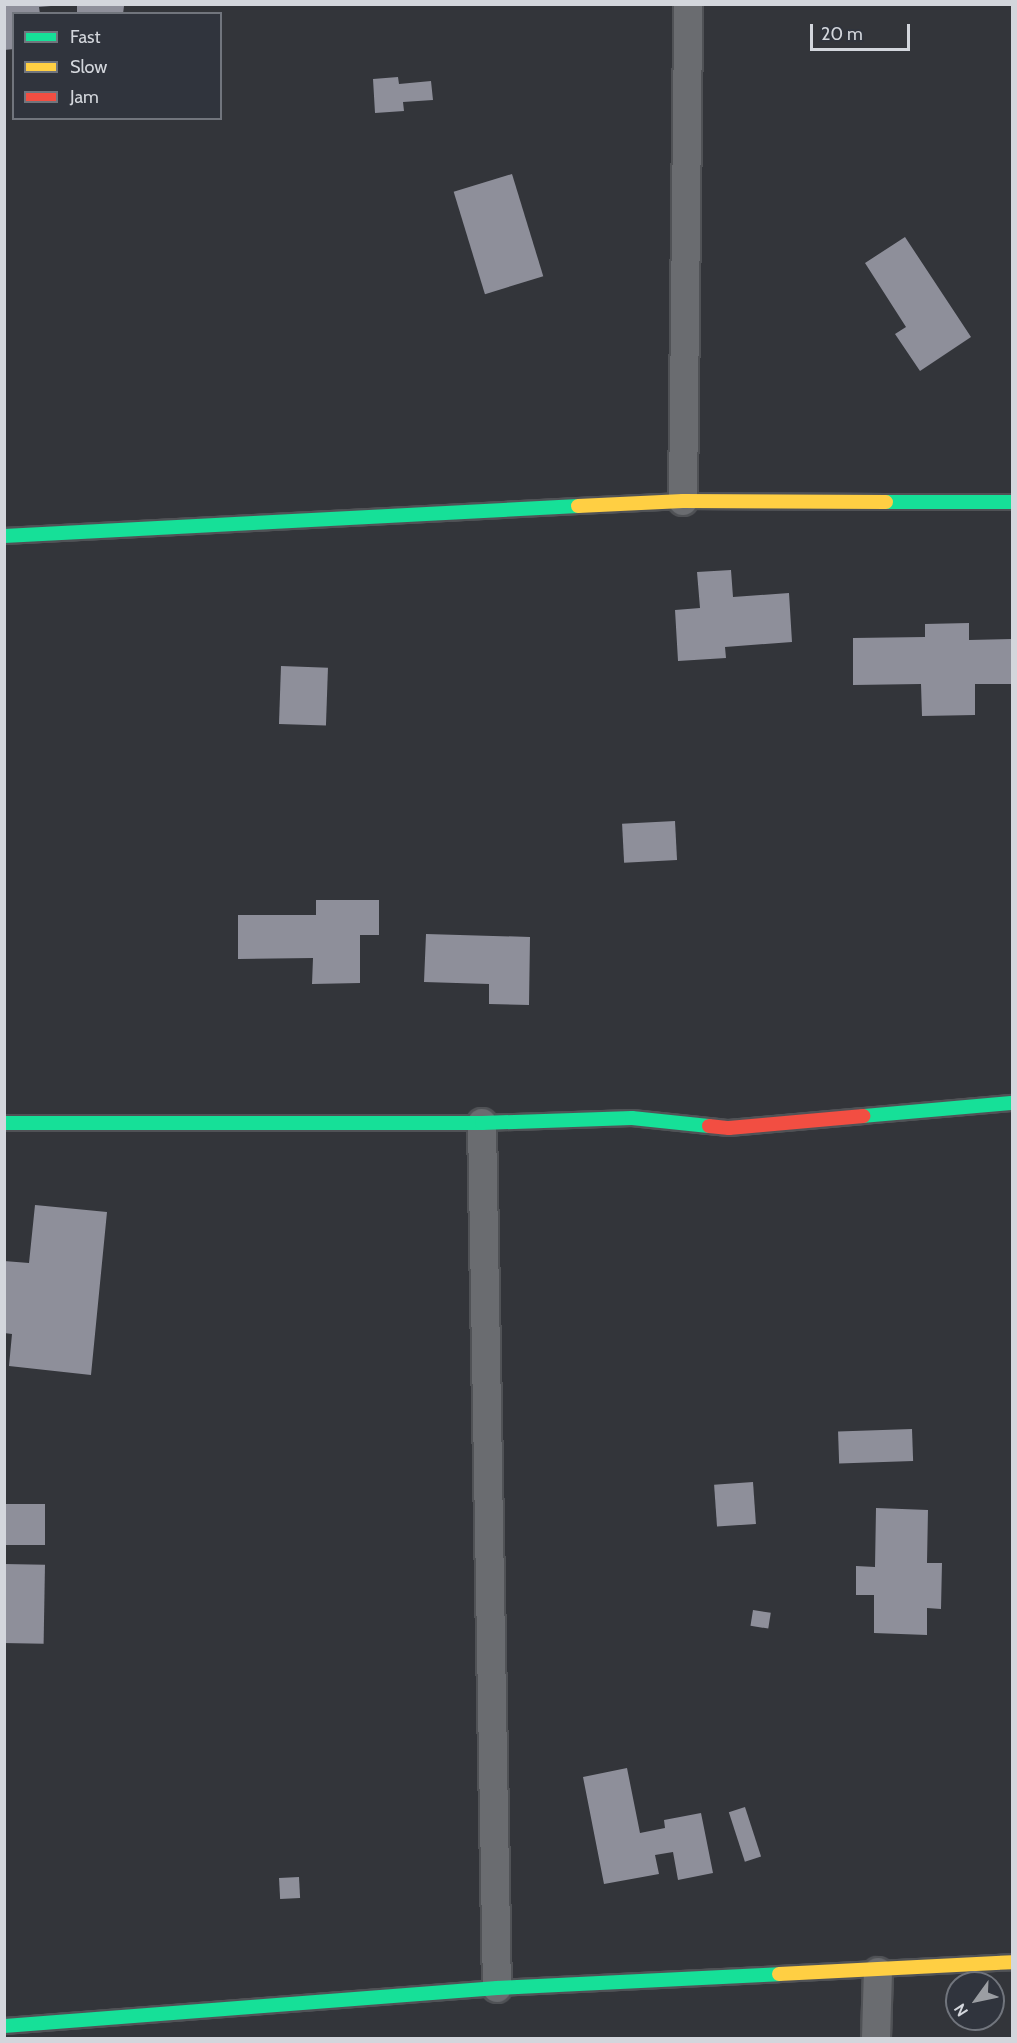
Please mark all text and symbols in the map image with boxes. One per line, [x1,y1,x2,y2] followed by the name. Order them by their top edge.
[12,12,222,120] legend
[813,12,914,50] scale bar
[821,23,863,45] text: 20 m
[70,26,101,48] text: Fast
[70,56,107,78] text: Slow
[70,86,99,108] text: Jam
[945,1971,1005,2031] north arrow
[950,2000,972,2020] text: N

